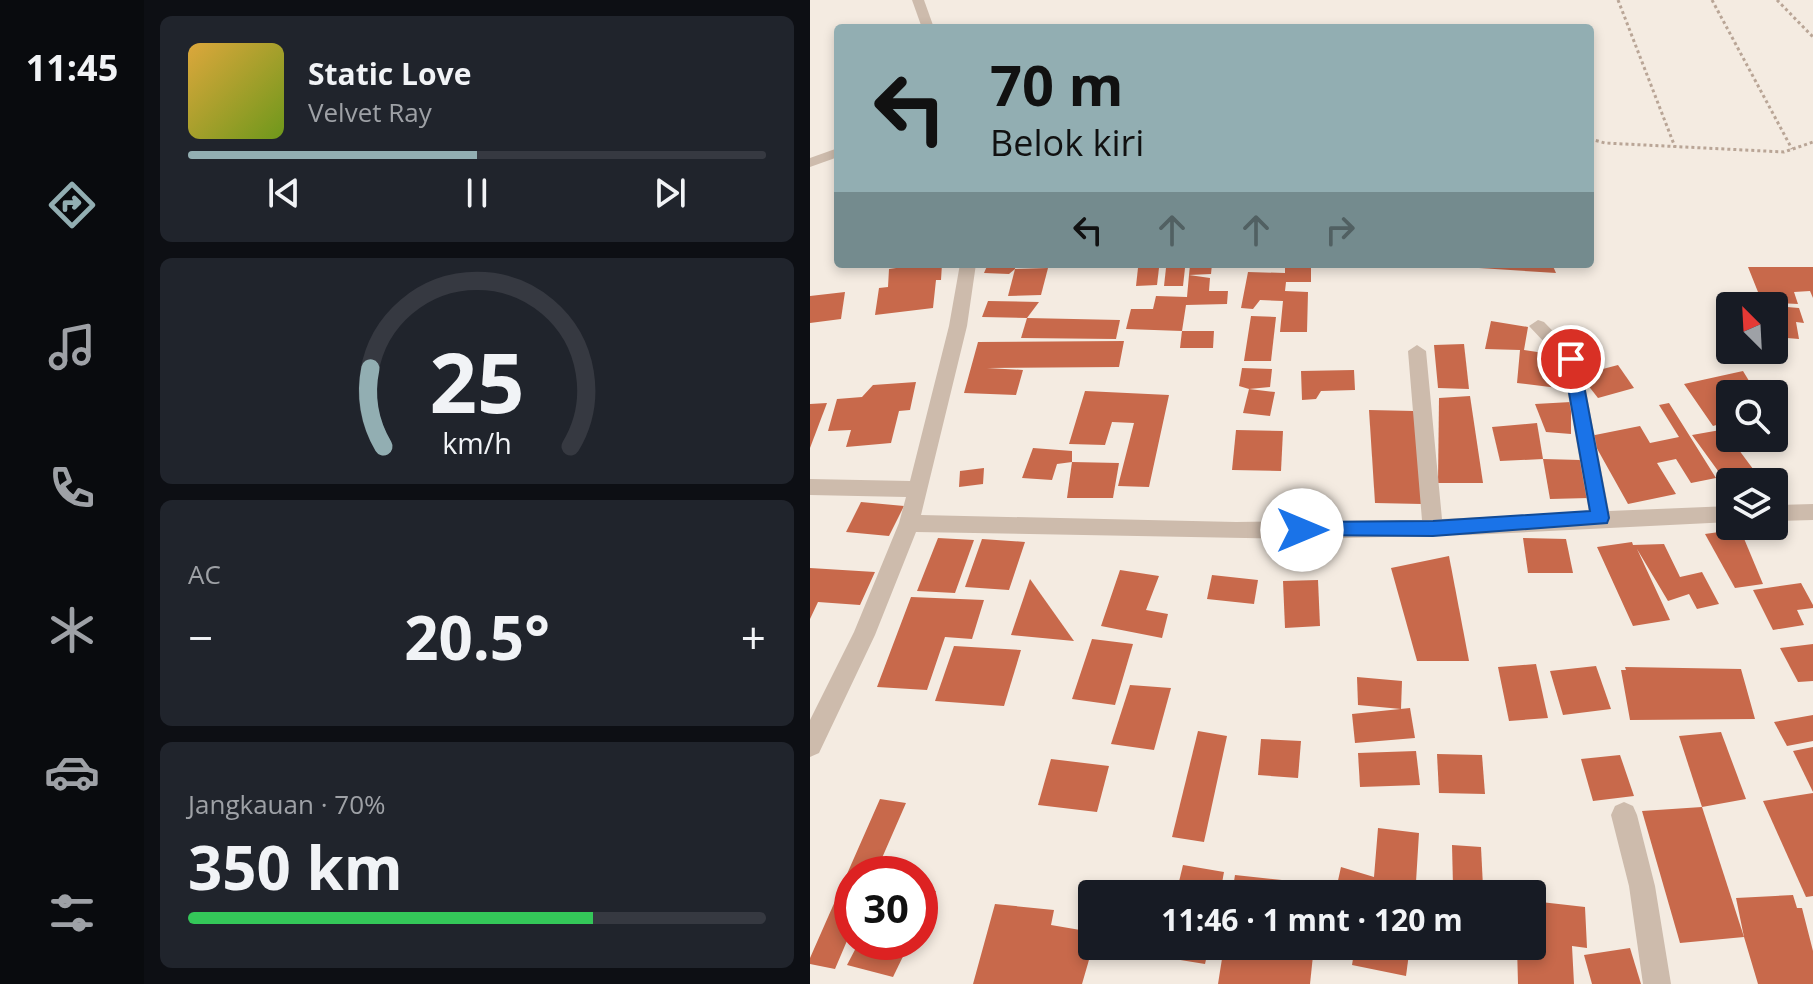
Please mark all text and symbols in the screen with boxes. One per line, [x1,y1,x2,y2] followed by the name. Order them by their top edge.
[26,43,118,92] text: 11:45
[990,46,1124,122] text: 70 m
[308,53,471,94] text: Static Love
[858,56,962,160] icon: left
[308,94,432,130] text: Velvet Ray
[990,118,1144,167] text: Belok kiri
[262,171,306,215] icon: previous
[455,171,499,215] icon: pause
[648,171,692,215] icon: next
[44,177,100,233] icon: directions
[1066,208,1110,252] icon: left
[1150,208,1194,252] icon: ahead
[1234,208,1278,252] icon: ahead
[1318,208,1362,252] icon: right
[1716,292,1788,364] north arrow
[1716,292,1788,540] map controls
[44,319,100,375] icon: music
[429,324,525,437] text: 25
[1537,325,1605,393] pin
[1549,337,1593,381] icon: arrive
[1716,380,1788,452] button: search
[442,423,512,462] text: km/h
[44,460,100,516] icon: phone
[1716,468,1788,540] button: layers
[1260,488,1344,572] position arrow
[188,556,221,592] text: AC
[404,596,550,678] text: 20.5°
[44,602,100,658] icon: climate
[188,607,213,667] text: −
[741,607,766,667] text: +
[44,744,100,800] icon: car
[188,786,386,822] text: Jangkauan · 70%
[188,826,403,908] text: 350 km
[834,856,938,960] speed limit sign: 30
[44,885,100,941] icon: filters
[1161,899,1463,940] text: 11:46 · 1 mnt · 120 m

